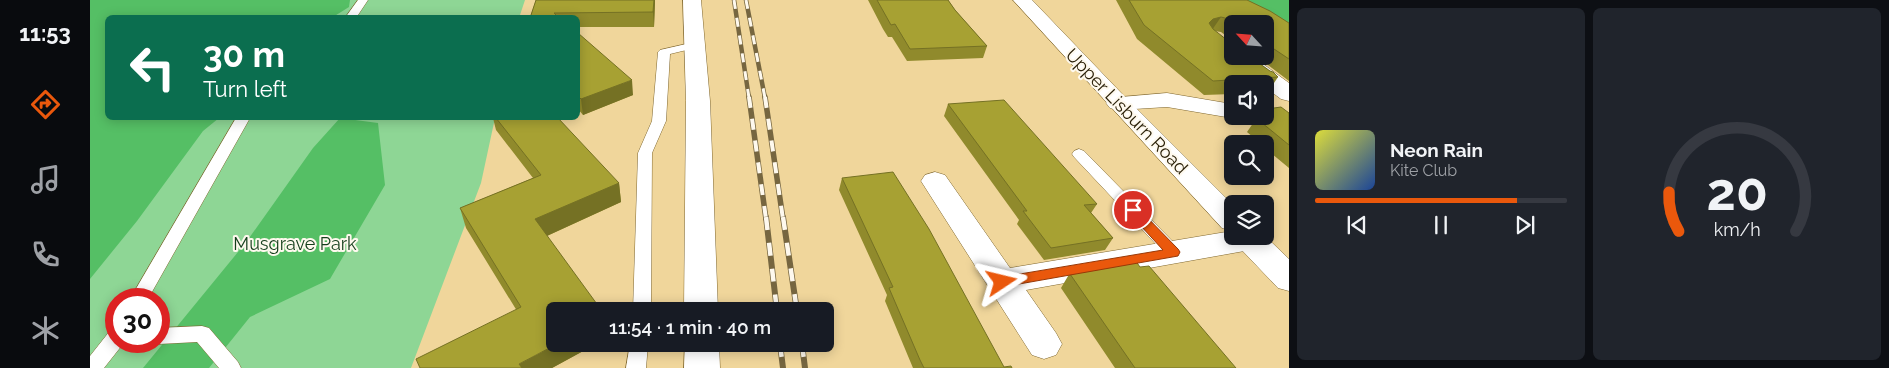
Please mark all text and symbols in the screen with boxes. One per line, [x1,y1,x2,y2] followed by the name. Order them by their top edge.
[1224,15,1274,65] north arrow
[1224,15,1274,245] map controls
[19,20,71,46] text: 11:53
[203,34,285,75] text: 30 m
[120,35,185,100] icon: left
[1062,44,1192,178] street label: Upper Lisburn Road
[1224,75,1274,125] button: sound
[203,76,287,102] text: Turn left
[28,87,63,122] icon: directions
[1224,135,1274,185] button: search
[1390,139,1483,161] text: Neon Rain
[1390,161,1457,180] text: Kite Club
[1706,161,1768,222] text: 20
[28,162,63,197] icon: music
[1112,189,1154,231] pin
[1224,195,1274,245] button: layers
[1119,196,1147,224] icon: arrive
[1343,211,1371,239] icon: previous
[1427,211,1455,239] icon: pause
[1511,211,1539,239] icon: next
[1713,219,1761,240] text: km/h
[233,233,357,254] park label: Musgrave Park
[28,237,63,272] icon: phone
[975,255,1027,307] position arrow
[105,288,170,353] speed limit sign: 30
[28,313,63,348] icon: climate
[609,316,771,338] text: 11:54 · 1 min · 40 m

